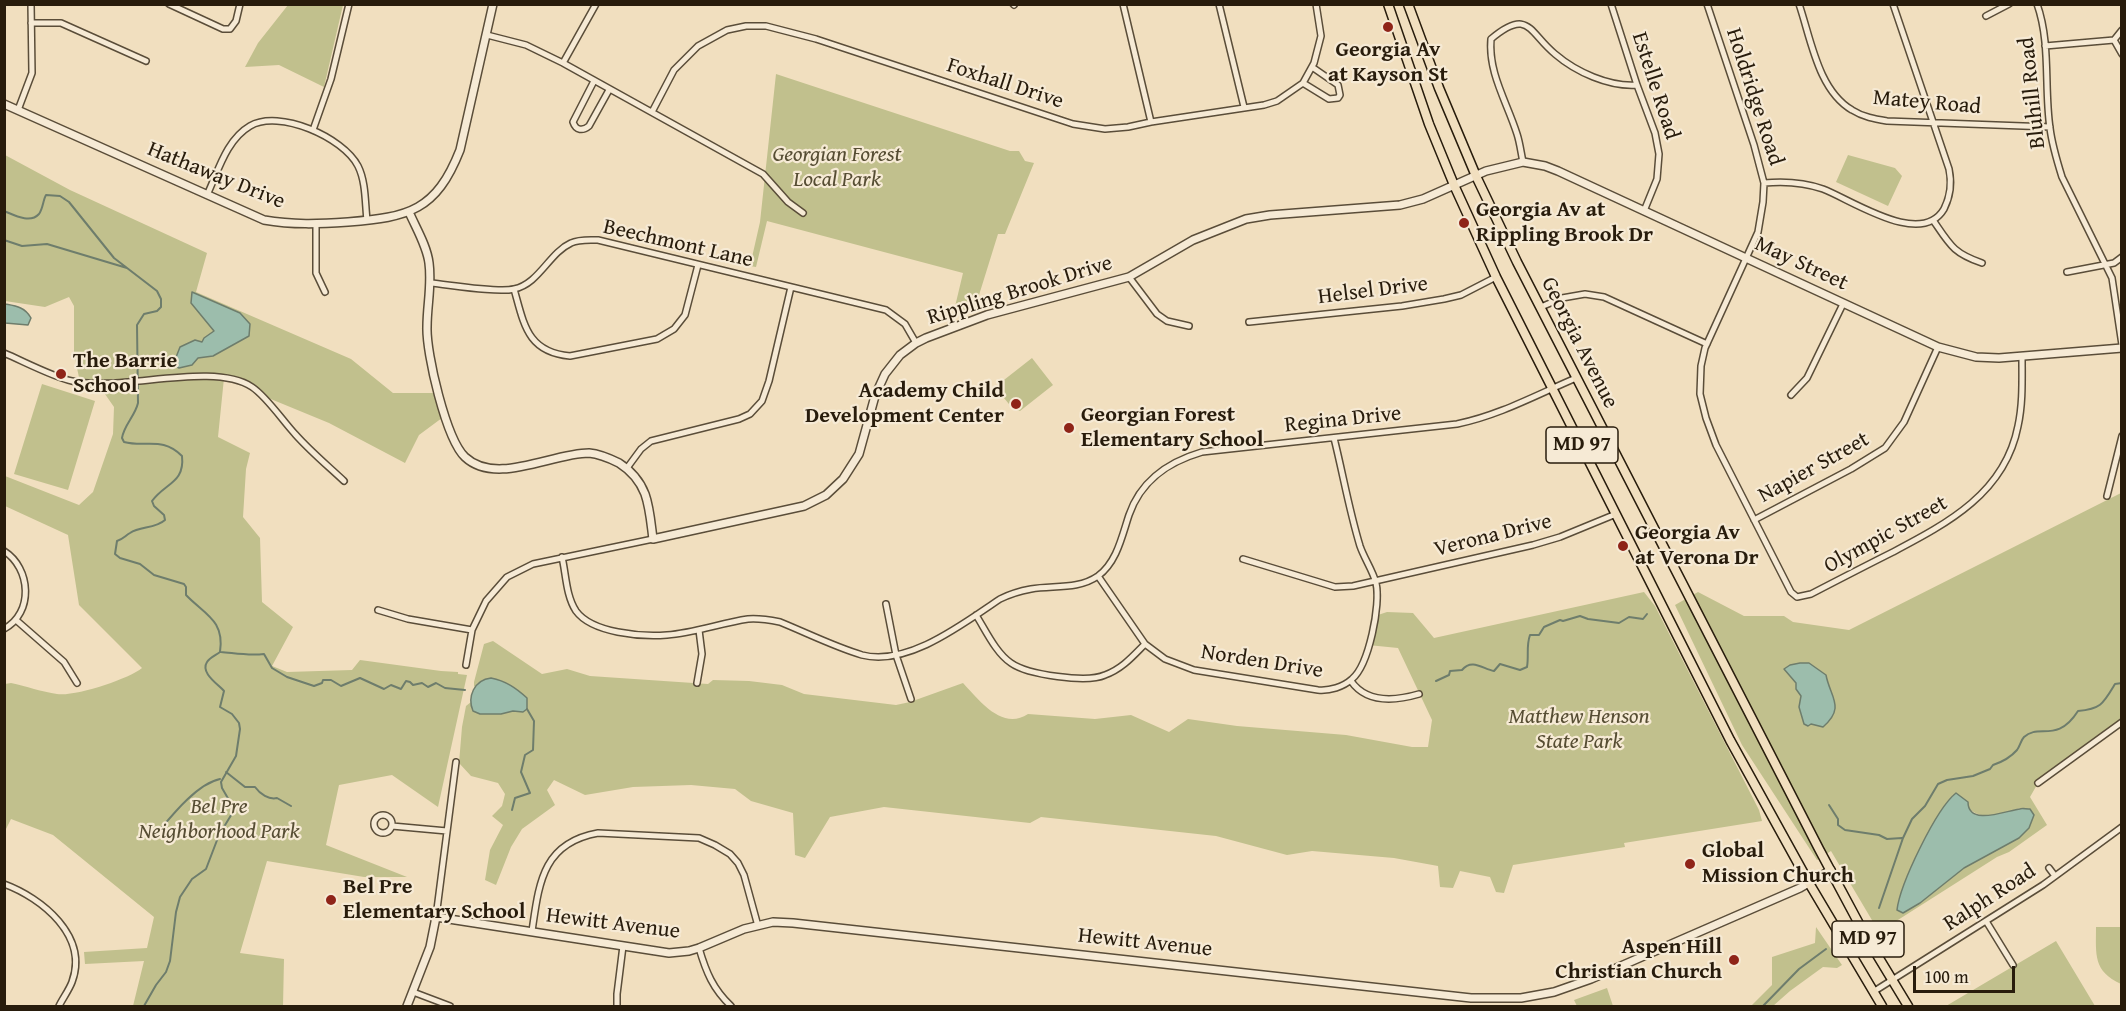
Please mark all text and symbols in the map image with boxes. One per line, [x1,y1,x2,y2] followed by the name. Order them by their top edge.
[1381,20,1395,34] marker: Georgia Av at Kayson St
[1719,25,1789,169] street label: Holdridge Road
[1625,29,1685,143] street label: Estelle Road
[2014,36,2052,150] street label: Bluhill Road
[1328,37,1448,88] place label: Georgia Av at Kayson St
[943,53,1067,115] street label: Foxhall Drive
[1872,85,1982,121] street label: Matey Road
[143,136,289,216] street label: Hathaway Drive
[773,142,901,194] park label: Georgian Forest Local Park
[1476,197,1653,248] place label: Georgia Av at Rippling Brook Dr
[601,214,755,274] street label: Beechmont Lane
[1457,216,1471,230] marker: Georgia Av at Rippling Brook Dr
[1750,231,1852,297] street label: May Street
[924,250,1116,332] street label: Rippling Brook Drive
[1317,271,1429,311] street label: Helsel Drive
[1535,273,1623,413] street label: Georgia Avenue
[73,348,177,400] place label: The Barrie School
[54,367,68,381] marker: The Barrie School
[805,378,1004,430] place label: Academy Child Development Center
[1009,397,1023,411] marker: Academy Child Development Center
[1283,401,1403,439] street label: Regina Drive
[1081,402,1263,454] place label: Georgian Forest Elementary School
[1062,421,1076,435] marker: Georgian Forest Elementary School
[1546,427,1618,463] road number: MD 97
[1754,427,1874,509] street label: Napier Street
[1820,490,1952,580] street label: Olympic Street
[1431,509,1555,563] street label: Verona Drive
[1635,520,1759,572] place label: Georgia Av at Verona Dr
[1616,539,1630,553] marker: Georgia Av at Verona Dr
[1199,639,1325,685] street label: Norden Drive
[1508,704,1650,756] park label: Matthew Henson State Park
[138,794,300,846] park label: Bel Pre Neighborhood Park
[1702,838,1854,890] place label: Global Mission Church
[1683,857,1697,871] marker: Global Mission Church
[1939,859,2041,937] street label: Ralph Road
[343,874,525,926] place label: Bel Pre Elementary School
[324,893,338,907] marker: Bel Pre Elementary School
[545,903,681,945] street label: Hewitt Avenue
[1832,921,1904,957] road number: MD 97
[1077,923,1213,963] street label: Hewitt Avenue
[1555,934,1722,986] place label: Aspen Hill Christian Church
[1727,953,1741,967] marker: Aspen Hill Christian Church
[1916,954,2018,992] scale bar
[1924,963,1969,990] text: 100 m

